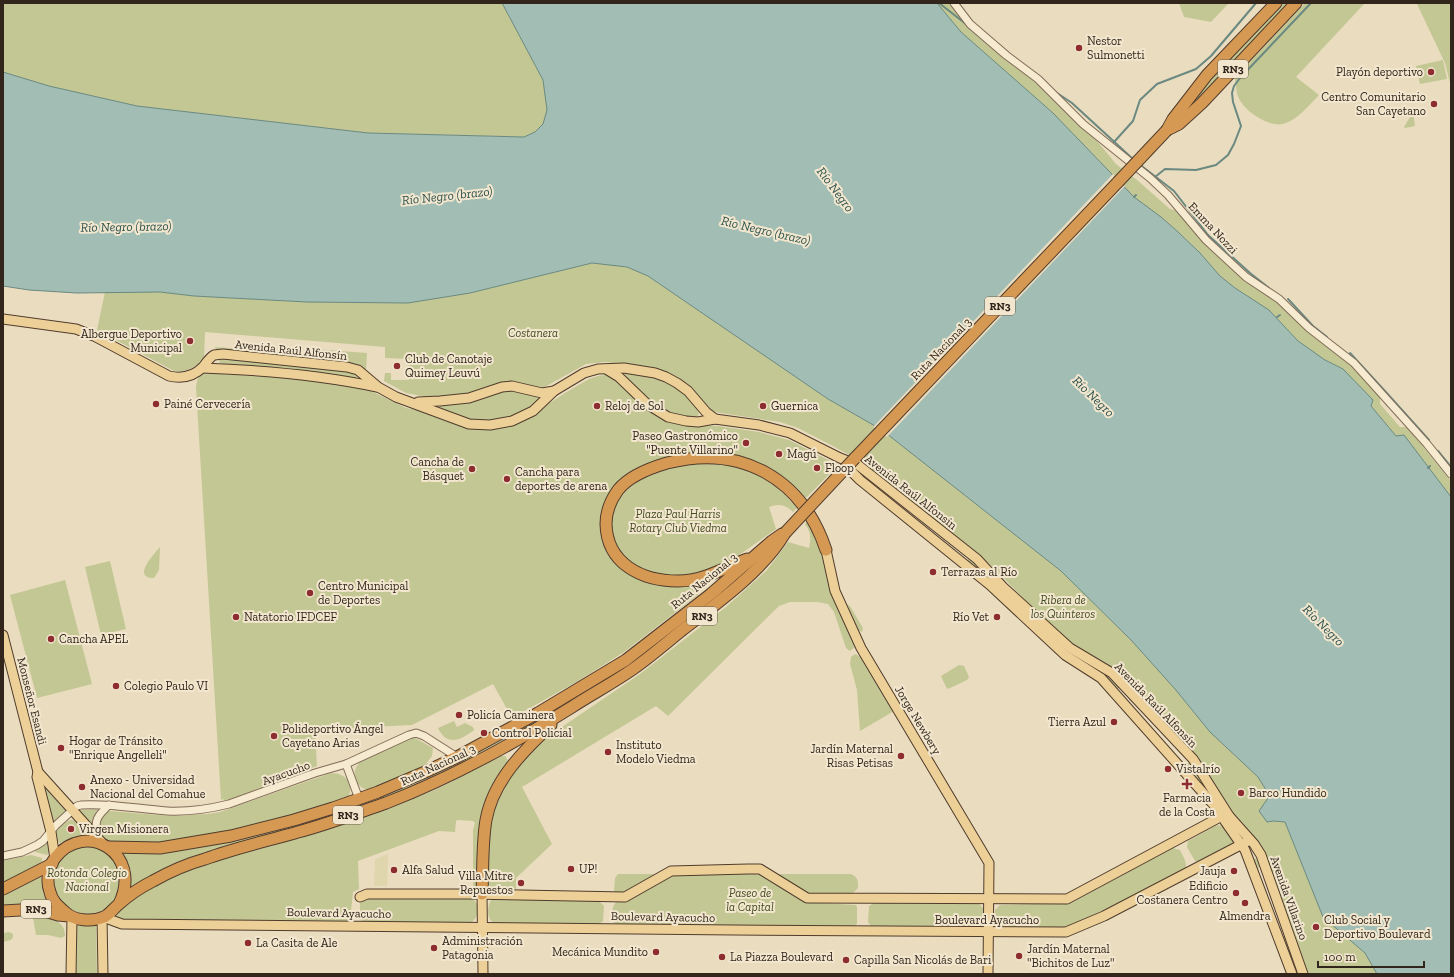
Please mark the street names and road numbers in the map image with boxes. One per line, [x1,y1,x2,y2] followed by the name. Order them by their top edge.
[1218,60,1248,78] road number: RN3
[1186,199,1241,257] street label: Emma Nozzi
[985,297,1015,315] road number: RN3
[908,315,974,383] street label: Ruta Nacional 3
[234,337,348,363] street label: Avenida Raúl Alfonsín
[862,452,960,532] street label: Avenida Raúl Alfonsín
[668,550,740,612] street label: Ruta Nacional 3
[687,607,717,625] road number: RN3
[14,656,50,747] street label: Monseñor Esandi
[1112,660,1200,751] street label: Avenida Raúl Alfonsín
[892,683,944,758] street label: Jorge Newbery
[398,741,478,788] street label: Ruta Nacional 3
[260,758,312,788] street label: Ayacucho
[333,806,363,824] road number: RN3
[1267,854,1311,942] street label: Avenida Villarino
[21,900,51,918] road number: RN3
[287,905,391,921] street label: Boulevard Ayacucho
[611,909,715,925] street label: Boulevard Ayacucho
[935,913,1039,927] street label: Boulevard Ayacucho

